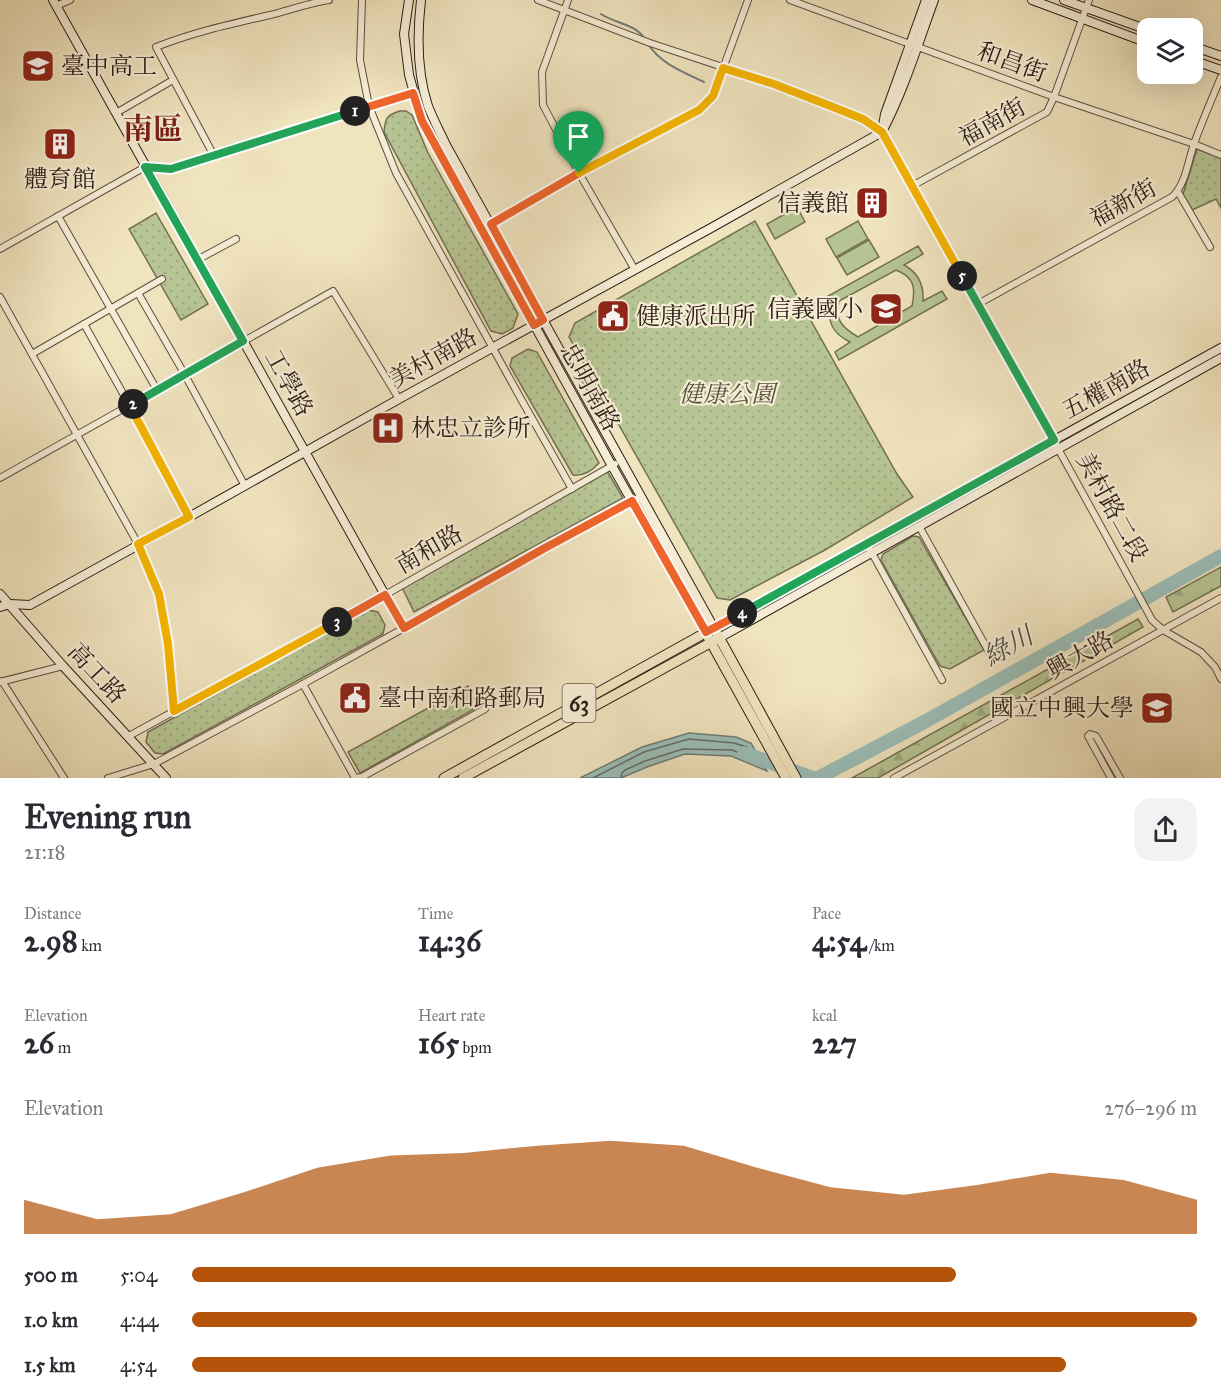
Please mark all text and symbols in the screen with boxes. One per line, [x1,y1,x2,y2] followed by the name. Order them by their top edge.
[1137,18,1203,84] map controls
[1137,18,1203,84] button: layers
[973,36,1051,88] street label: 和昌街
[20,48,56,84] school or university icon: 臺中高工
[61,51,157,81] place label: 臺中高工
[953,91,1031,153] street label: 福南街
[340,96,370,126] pin: 1
[352,101,358,120] text: 1
[123,111,183,147] district label: 南區
[553,111,604,173] pin
[562,120,595,153] icon: arrive
[42,126,78,162] building icon: 體育館
[24,164,96,194] place label: 體育館
[1084,172,1162,234] street label: 福新街
[854,185,890,221] building icon: 信義館
[777,188,849,218] place label: 信義館
[947,261,977,291] pin: 5
[958,266,966,285] text: 5
[868,291,904,327] school or university icon: 信義國小
[767,294,863,324] place label: 信義國小
[595,298,631,334] public building icon: 健康派出所
[636,301,756,331] place label: 健康派出所
[384,322,482,394] street label: 美村南路
[554,338,626,436] street label: 忠明南路
[258,344,320,422] street label: 工學路
[1057,353,1155,425] street label: 五權南路
[679,379,779,409] park label: 健康公園
[118,389,148,419] pin: 2
[129,394,137,413] text: 2
[370,410,406,446] hospital icon: 林忠立診所
[411,413,531,443] place label: 林忠立診所
[1070,447,1154,567] street label: 美村路二段
[390,518,468,580] street label: 南和路
[727,598,757,628] pin: 4
[738,603,746,622] text: 4
[322,607,352,637] pin: 3
[334,612,340,631] text: 3
[977,618,1041,673] water label: 綠川
[1041,624,1119,686] street label: 興大路
[61,636,133,710] street label: 高工路
[337,680,373,716] public building icon: 臺中南和路郵局
[378,683,546,713] place label: 臺中南和路郵局
[562,684,596,722] road number: 63
[1139,690,1175,726] school or university icon: 國立中興大學
[990,693,1134,723] place label: 國立中興大學
[24,797,191,837] text: Evening run
[1134,798,1197,861] button: share
[24,840,65,864] text: 21:18
[24,904,81,923] text: Distance
[418,904,453,923] text: Time
[812,904,841,923] text: Pace
[24,923,78,959] text: 2.98
[418,923,482,959] text: 14:36
[812,923,866,959] text: 4:54
[78,936,102,955] text: km
[866,936,895,955] text: /km
[24,1006,88,1025] text: Elevation
[418,1006,485,1025] text: Heart rate
[812,1006,837,1025] text: kcal
[24,1025,54,1061] text: 26
[418,1025,459,1061] text: 165
[812,1025,857,1061] text: 227
[54,1038,71,1057] text: m
[459,1038,492,1057] text: bpm
[24,1096,103,1120] text: Elevation
[1104,1096,1197,1120] text: 276–296 m
[24,1263,78,1287] text: 500 m
[120,1263,157,1287] text: 5:04
[24,1308,78,1332] text: 1.0 km
[120,1308,158,1332] text: 4:44
[24,1353,75,1377] text: 1.5 km
[120,1353,156,1377] text: 4:54

